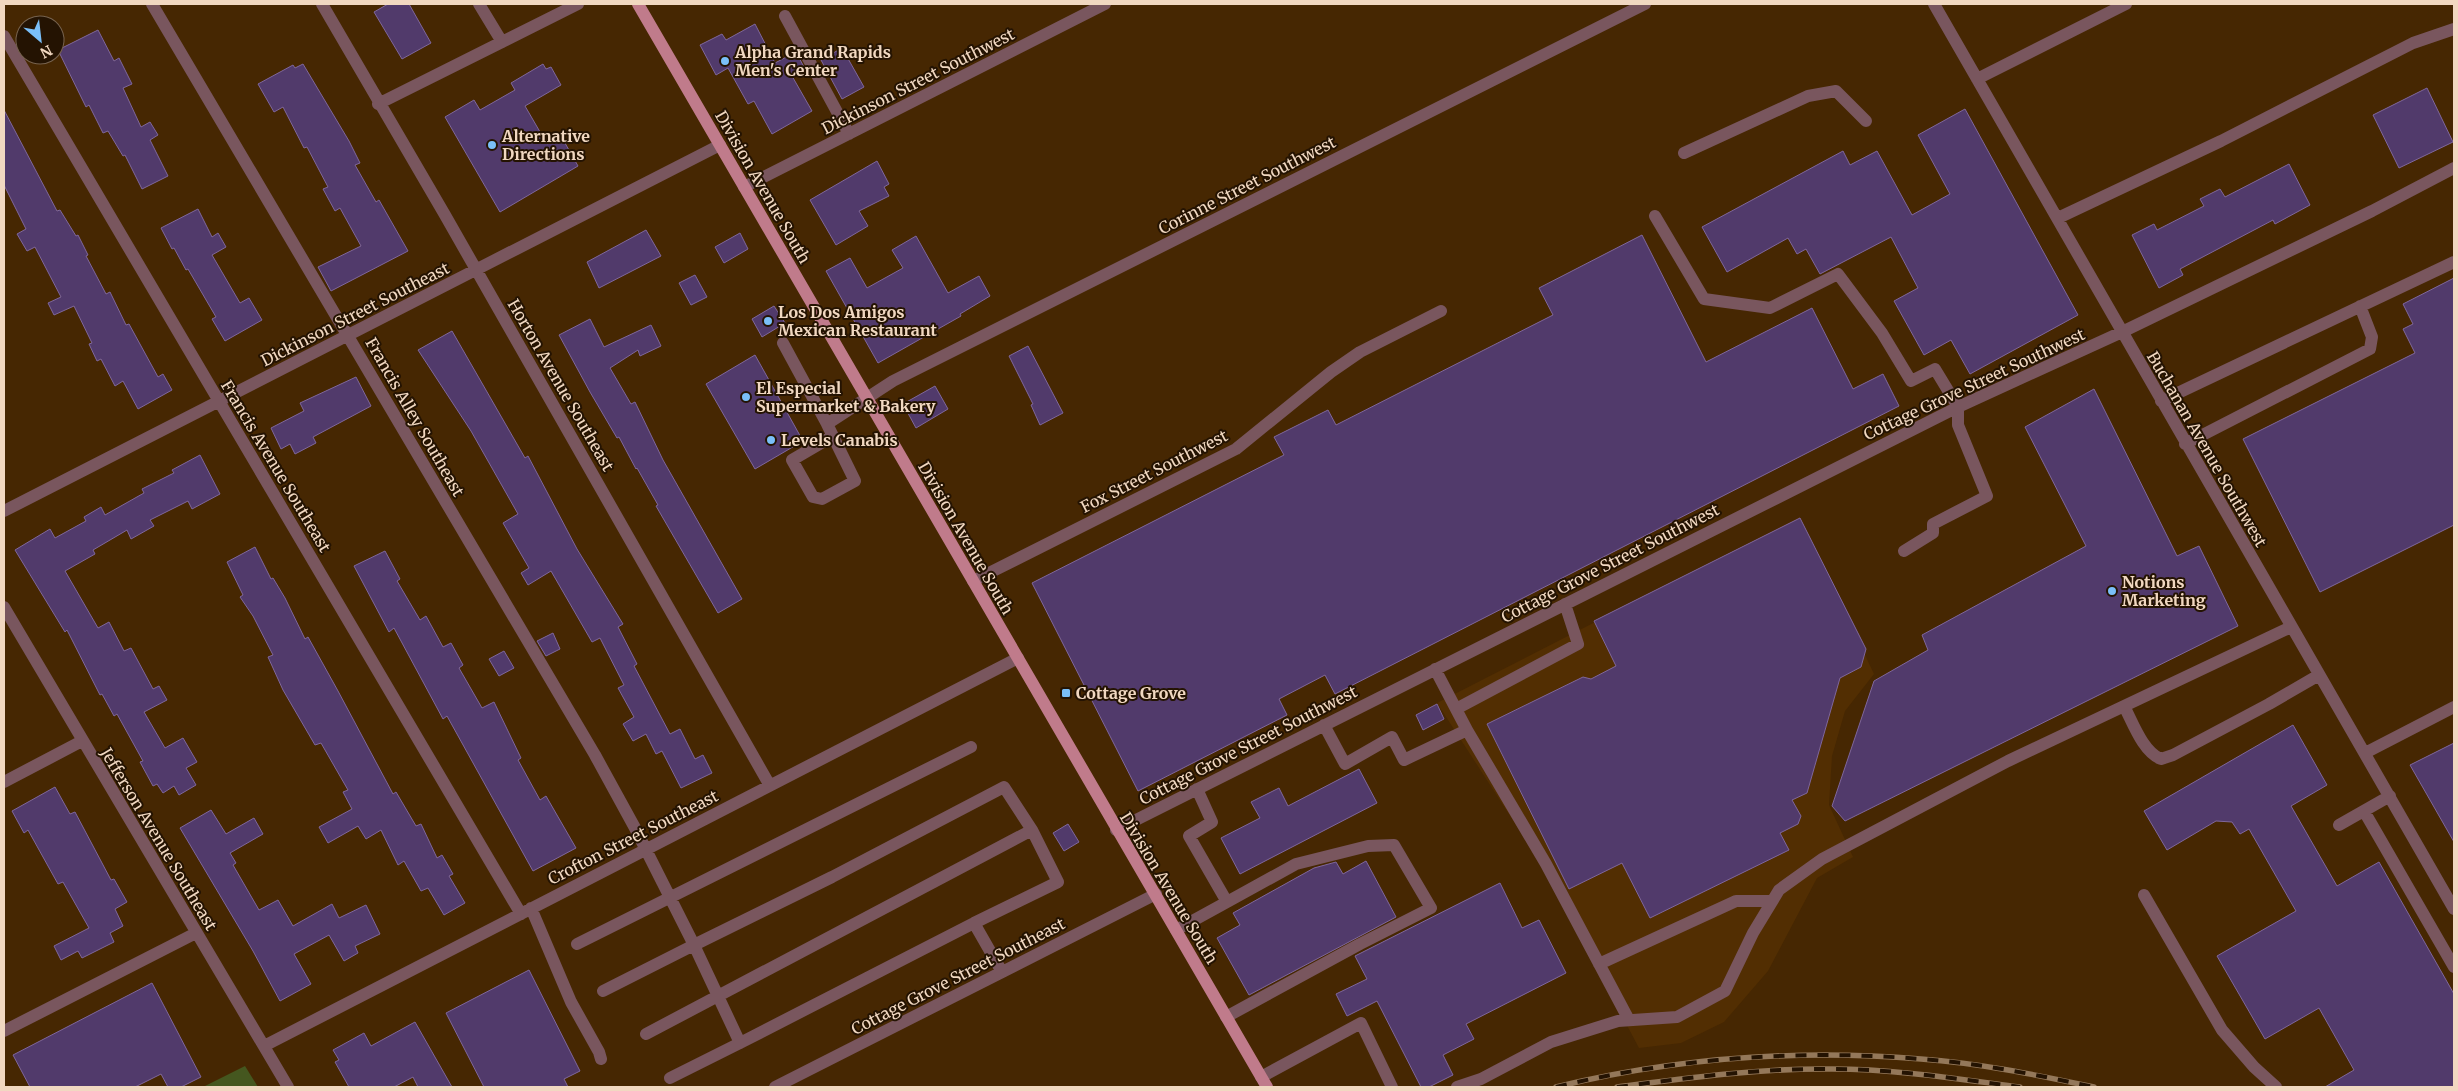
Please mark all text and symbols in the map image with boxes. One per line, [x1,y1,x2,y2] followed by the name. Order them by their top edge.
[15,15,65,65] north arrow
[818,23,1018,138] street label: Dickinson Street Southwest
[37,41,55,62] text: N
[734,42,891,80] place label: Alpha Grand Rapids Men's Center
[719,55,731,67] marker: Alpha Grand Rapids Men's Center
[711,107,815,267] street label: Division Avenue South
[501,126,590,164] place label: Alternative Directions
[1155,131,1340,238] street label: Corinne Street Southwest
[486,139,498,151] marker: Alternative Directions
[257,257,453,370] street label: Dickinson Street Southeast
[504,295,619,475] street label: Horton Avenue Southeast
[778,302,937,340] place label: Los Dos Amigos Mexican Restaurant
[762,315,774,327] marker: Los Dos Amigos Mexican Restaurant
[1860,324,2089,444] street label: Cottage Grove Street Southwest
[361,334,469,501] street label: Francis Alley Southeast
[2143,348,2272,551] street label: Buchanan Avenue Southwest
[217,376,336,556] street label: Francis Avenue Southeast
[756,378,936,416] place label: El Especial Supermarket & Bakery
[740,391,752,403] marker: El Especial Supermarket & Bakery
[1077,425,1232,517] street label: Fox Street Southwest
[781,430,898,450] place label: Levels Canabis
[765,434,777,446] marker: Levels Canabis
[914,458,1018,618] street label: Division Avenue South
[1498,499,1723,627] street label: Cottage Grove Street Southwest
[2122,572,2206,610] place label: Notions Marketing
[2106,585,2118,597] marker: Notions Marketing
[1136,681,1361,809] street label: Cottage Grove Street Southwest
[1076,683,1186,703] place label: Cottage Grove
[1060,687,1072,699] marker: Cottage Grove
[96,743,222,935] street label: Jefferson Avenue Southeast
[545,785,722,889] street label: Crofton Street Southeast
[1116,809,1222,968] street label: Division Avenue South
[848,913,1069,1039] street label: Cottage Grove Street Southeast

